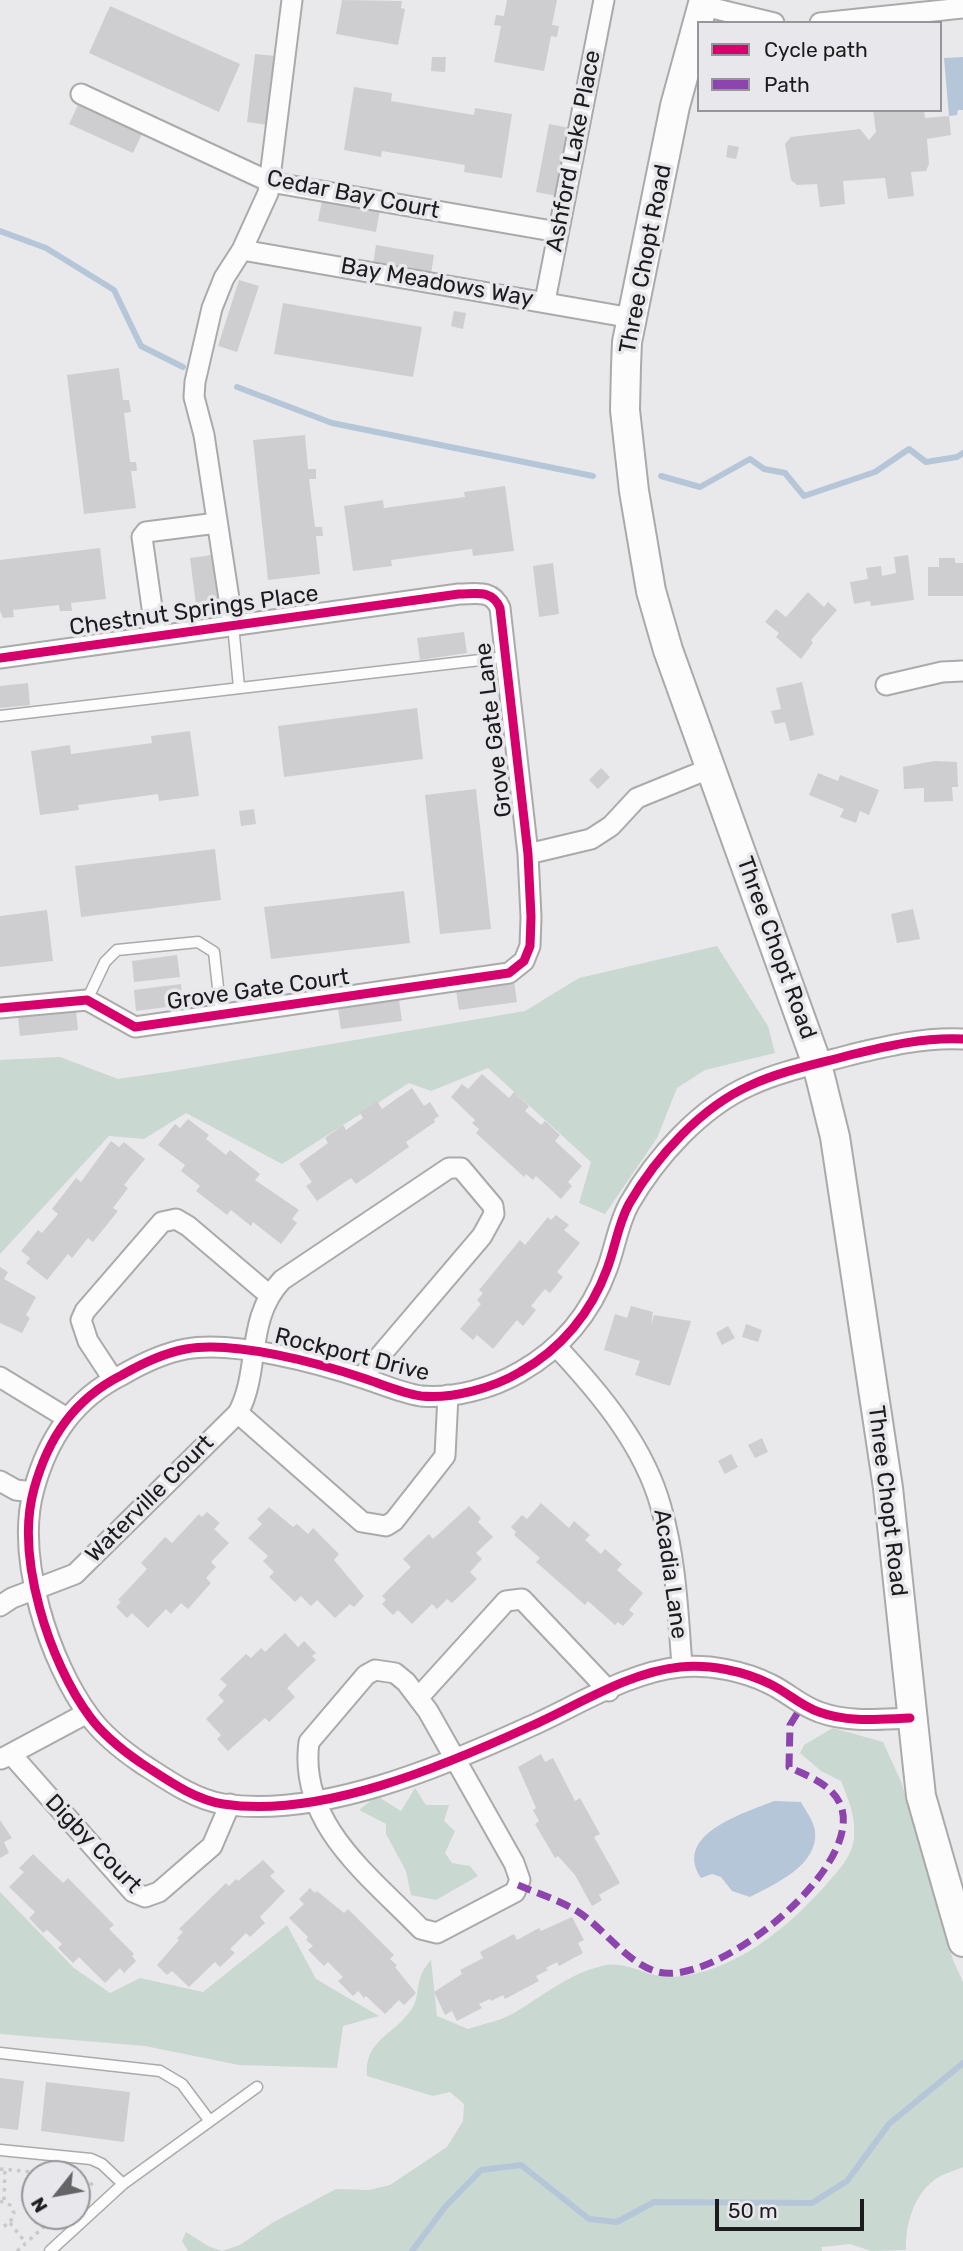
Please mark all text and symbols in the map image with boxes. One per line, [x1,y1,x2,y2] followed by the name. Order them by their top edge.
[697,21,942,112] legend
[764,37,868,62] text: Cycle path
[541,48,607,254] street label: Ashford Lake Place
[764,72,810,97] text: Path
[614,162,678,356] street label: Three Chopt Road
[264,165,442,225] street label: Cedar Bay Court
[339,252,535,314] street label: Bay Meadows Way
[68,580,320,642] street label: Chestnut Springs Place
[470,641,518,819] street label: Grove Gate Lane
[730,853,822,1043] street label: Three Chopt Road
[165,964,351,1016] street label: Grove Gate Court
[272,1322,432,1388] street label: Rockport Drive
[862,1404,912,1598] street label: Three Chopt Road
[80,1429,220,1569] street label: Waterville Court
[647,1507,693,1641] street label: Acadia Lane
[39,1789,147,1899] street label: Digby Court
[21,2160,91,2230] north arrow
[718,2184,867,2228] scale bar
[26,2193,53,2217] text: N
[728,2198,778,2223] text: 50 m

